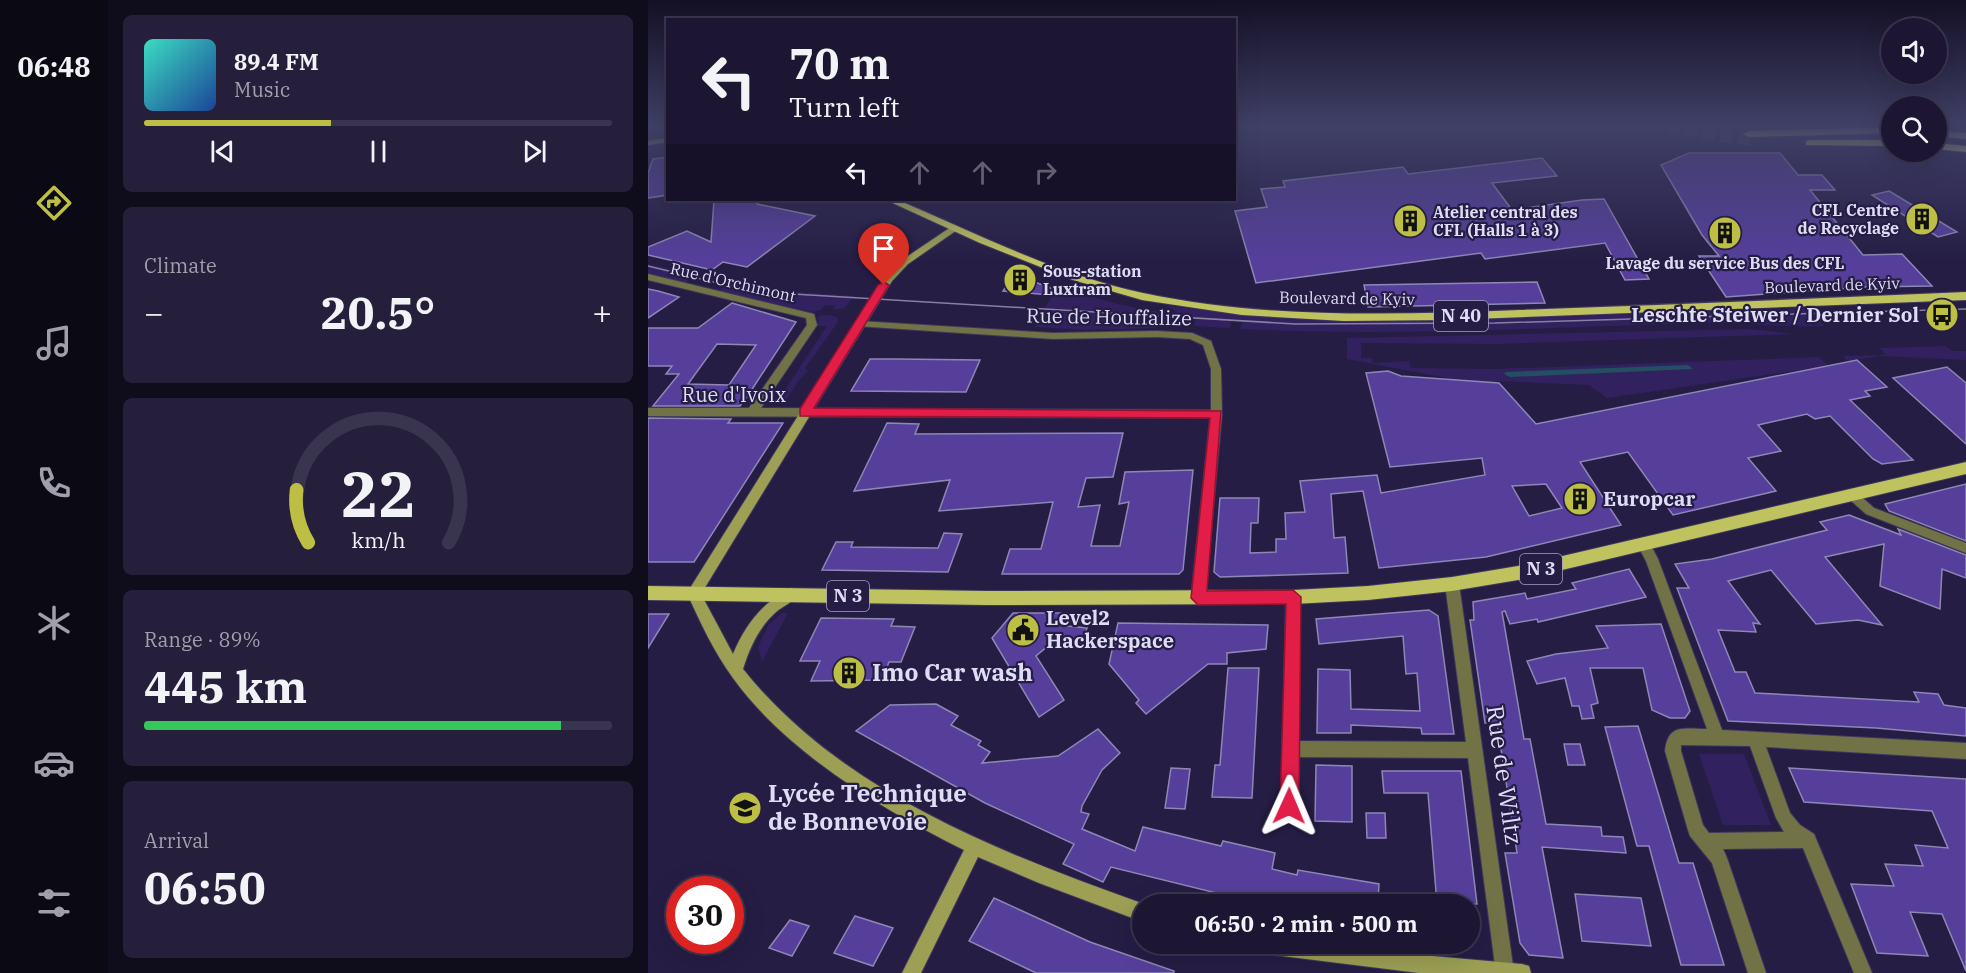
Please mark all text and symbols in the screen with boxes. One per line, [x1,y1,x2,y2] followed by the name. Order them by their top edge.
[1881,18,1947,162] map controls
[1881,18,1947,84] button: sound
[789,36,890,91] text: 70 m
[690,42,768,120] icon: left
[234,47,319,76] text: 89.4 FM
[18,49,90,84] text: 06:48
[234,76,290,103] text: Music
[789,89,900,124] text: Turn left
[1881,96,1947,162] button: search
[206,135,239,168] icon: previous
[362,135,395,168] icon: pause
[518,135,551,168] icon: next
[840,156,873,189] icon: left
[903,156,936,189] icon: ahead
[966,156,999,189] icon: ahead
[1029,156,1062,189] icon: right
[33,182,75,224] icon: directions
[1798,200,1899,238] place label: CFL Centre de Recyclage
[1904,201,1940,237] building icon: CFL Centre de Recyclage
[1433,202,1578,240] place label: Atelier central des CFL (Halls 1 à 3)
[1392,203,1428,239] building icon: Atelier central des CFL (Halls 1 à 3)
[1707,215,1743,251] building icon: Lavage du service Bus des CFL
[858,223,909,285] pin
[867,232,900,265] icon: arrive
[144,252,217,279] text: Climate
[1606,253,1845,273] place label: Lavage du service Bus des CFL
[668,258,798,306] street label: Rue d'Orchimont
[1043,261,1142,299] place label: Sous-station Luxtram
[1002,262,1038,298] building icon: Sous-station Luxtram
[1764,273,1901,297] street label: Boulevard de Kyiv
[321,283,435,341] text: 20.5°
[1279,287,1415,309] street label: Boulevard de Kyiv
[144,291,164,334] text: −
[592,291,612,334] text: +
[1924,297,1960,333] bus stop icon: Leschte Steiwer / Dernier Sol
[1434,301,1488,331] road number: N 40
[1631,301,1919,328] place label: Leschte Steiwer / Dernier Sol
[1026,302,1192,331] street label: Rue de Houffalize
[33,322,75,364] icon: music
[682,381,786,408] street label: Rue d'Ivoix
[341,454,415,535] text: 22
[33,462,75,504] icon: phone
[1562,481,1598,517] building icon: Europcar
[1603,485,1695,512] place label: Europcar
[351,527,405,555] text: km/h
[1520,554,1562,584] road number: N 3
[827,581,869,611] road number: N 3
[33,602,75,644] icon: climate
[1046,604,1174,654] place label: Level2 Hackerspace
[1005,612,1041,648] public building icon: Level2 Hackerspace
[144,626,261,653] text: Range · 89%
[831,655,867,691] building icon: Imo Car wash
[872,656,1033,688] place label: Imo Car wash
[144,657,307,715] text: 445 km
[1479,703,1531,847] street label: Rue de Wiltz
[33,742,75,784] icon: car
[1257,774,1321,838] position arrow
[768,777,967,837] place label: Lycée Technique de Bonnevoie
[727,790,763,826] school or university icon: Lycée Technique de Bonnevoie
[144,827,209,854] text: Arrival
[144,858,266,916] text: 06:50
[666,876,744,954] speed limit sign: 30
[33,882,75,924] icon: filters
[1194,909,1418,938] text: 06:50 · 2 min · 500 m

